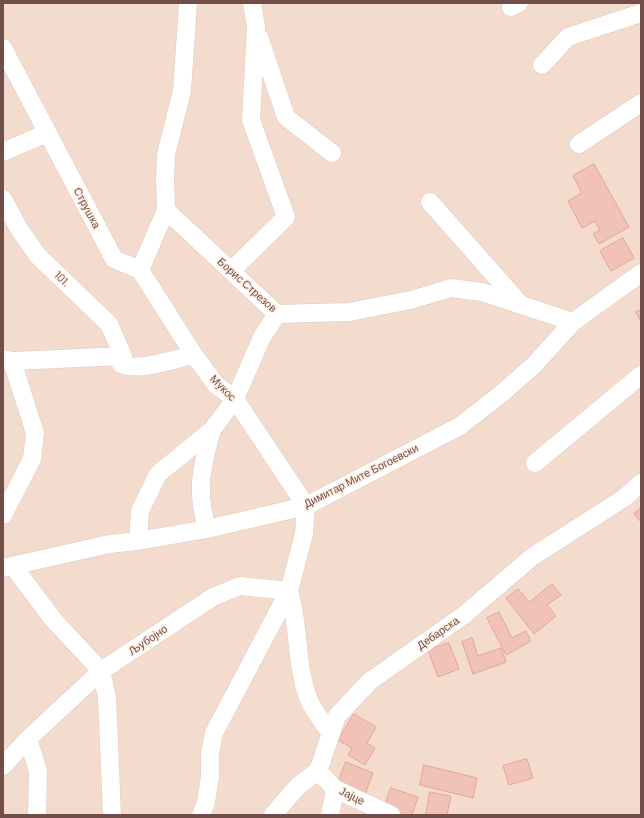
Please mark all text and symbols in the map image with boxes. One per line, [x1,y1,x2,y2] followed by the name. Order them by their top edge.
[71,185,103,231] street label: Струшка
[215,255,279,315] street label: Борис Стрезов
[51,268,73,290] street label: 101.
[207,372,239,404] street label: Мукос
[302,441,420,511] street label: Димитар Мите Богоевски
[414,614,462,652] street label: Дебарска
[126,622,170,658] street label: Љубојно
[337,784,367,808] street label: Јајце

